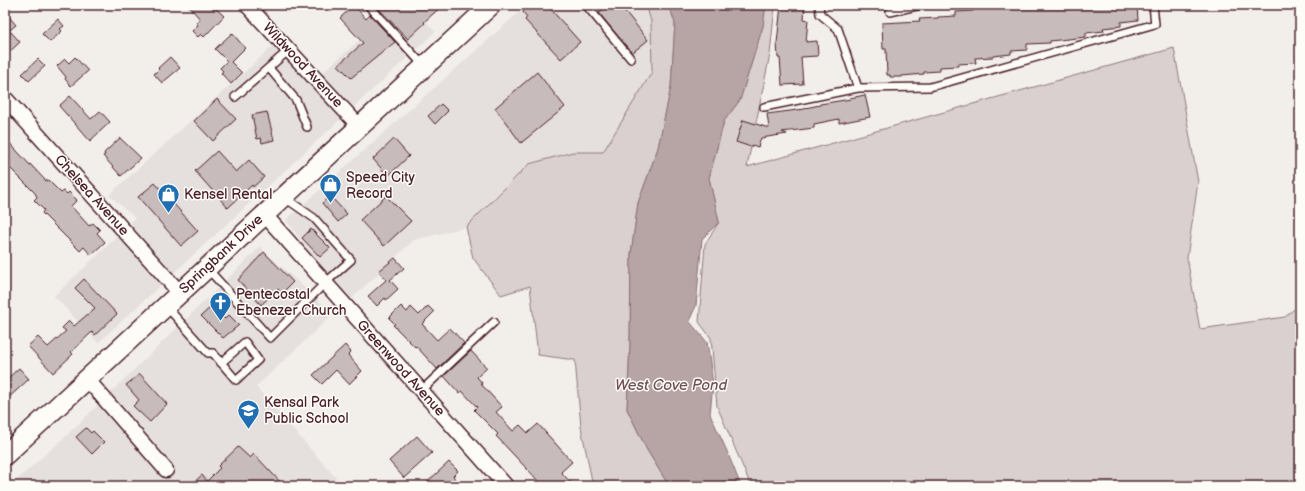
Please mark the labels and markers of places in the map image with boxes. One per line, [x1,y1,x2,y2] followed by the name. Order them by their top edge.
[346,169,416,202] place label: Speed City Record
[317,172,343,205] shop icon: Speed City Record
[155,181,181,214] shop icon: Kensel Rental
[184,186,272,203] place label: Kensel Rental
[236,286,347,319] place label: Pentecostal Ebenezer Church
[208,289,234,322] church icon: Pentecostal Ebenezer Church
[264,394,349,427] place label: Kensal Park Public School
[236,397,262,430] school or university icon: Kensal Park Public School

